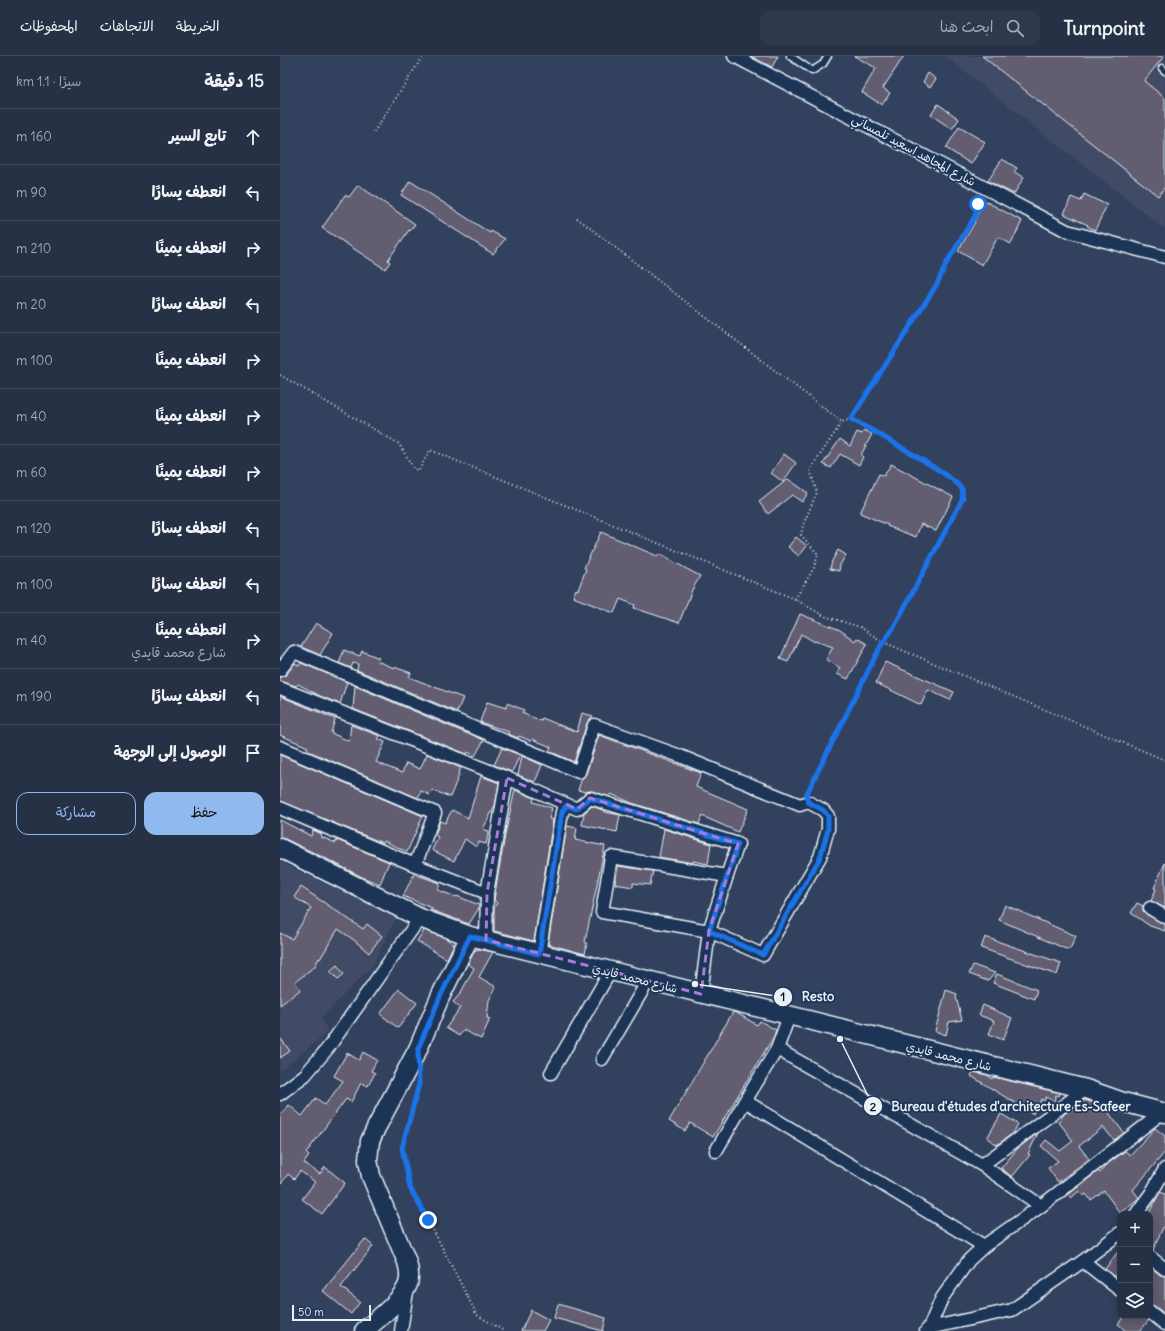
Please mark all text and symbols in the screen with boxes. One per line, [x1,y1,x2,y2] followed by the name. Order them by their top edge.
[760,10,1040,46] search box
[1064,16,1145,40] text: Turnpoint
[20,17,78,35] text: المحفوظات
[100,17,154,35] text: الاتجاهات
[176,17,219,35] text: الخريطة
[940,17,994,36] text: ابحث هنا
[1004,17,1026,39] icon: search
[204,70,264,92] text: 15 دقيقة
[16,73,81,90] text: سيرًا · 1.1 km
[848,111,978,193] street label: شارع المجاهد اسعيد تلمساني
[169,126,226,145] text: تابع السير
[242,126,264,148] icon: ahead
[16,128,52,145] text: 160 m
[152,182,226,201] text: انعطف يسارًا
[242,182,264,204] icon: left
[16,184,47,201] text: 90 m
[969,195,987,213] route start
[155,238,226,257] text: انعطف يمينًا
[242,238,264,260] icon: right
[16,240,51,257] text: 210 m
[152,294,226,313] text: انعطف يسارًا
[242,294,264,316] icon: left
[16,296,46,313] text: 20 m
[155,350,226,369] text: انعطف يمينًا
[242,350,264,372] icon: right
[16,352,53,369] text: 100 m
[155,406,226,425] text: انعطف يمينًا
[242,406,264,428] icon: right
[16,408,47,425] text: 40 m
[155,462,226,481] text: انعطف يمينًا
[242,462,264,484] icon: right
[16,464,47,481] text: 60 m
[152,518,226,537] text: انعطف يسارًا
[242,518,264,540] icon: left
[16,520,51,537] text: 120 m
[152,574,226,593] text: انعطف يسارًا
[242,574,264,596] icon: left
[16,576,53,593] text: 100 m
[155,620,226,639] text: انعطف يمينًا
[242,630,264,652] icon: right
[16,632,47,649] text: 40 m
[131,644,226,661] text: شارع محمد قايدي
[152,686,226,705] text: انعطف يسارًا
[242,686,264,708] icon: left
[16,688,52,705] text: 190 m
[113,742,226,761] text: الوصول إلى الوجهة
[242,742,264,764] icon: arrive
[16,792,136,835] button: مشاركة
[144,792,264,835] button: حفظ
[590,960,679,998] street label: شارع محمد قايدي
[773,984,842,1009] callout: Resto
[802,988,834,1005] text: Resto
[781,989,785,1004] text: 1
[904,1038,993,1076] street label: شارع محمد قايدي
[863,1094,1138,1119] callout: Bureau d'études d'architecture Es-Safeer
[891,1098,1131,1115] text: Bureau d'études d'architecture Es-Safeer
[870,1099,877,1114] text: 2
[419,1211,437,1229] route end
[1117,1211,1153,1319] map controls
[1117,1211,1153,1247] button: +
[1117,1247,1153,1283] button: −
[1117,1283,1153,1319] button: layers
[292,1303,371,1322] scale bar
[298,1305,324,1319] text: 50 m

